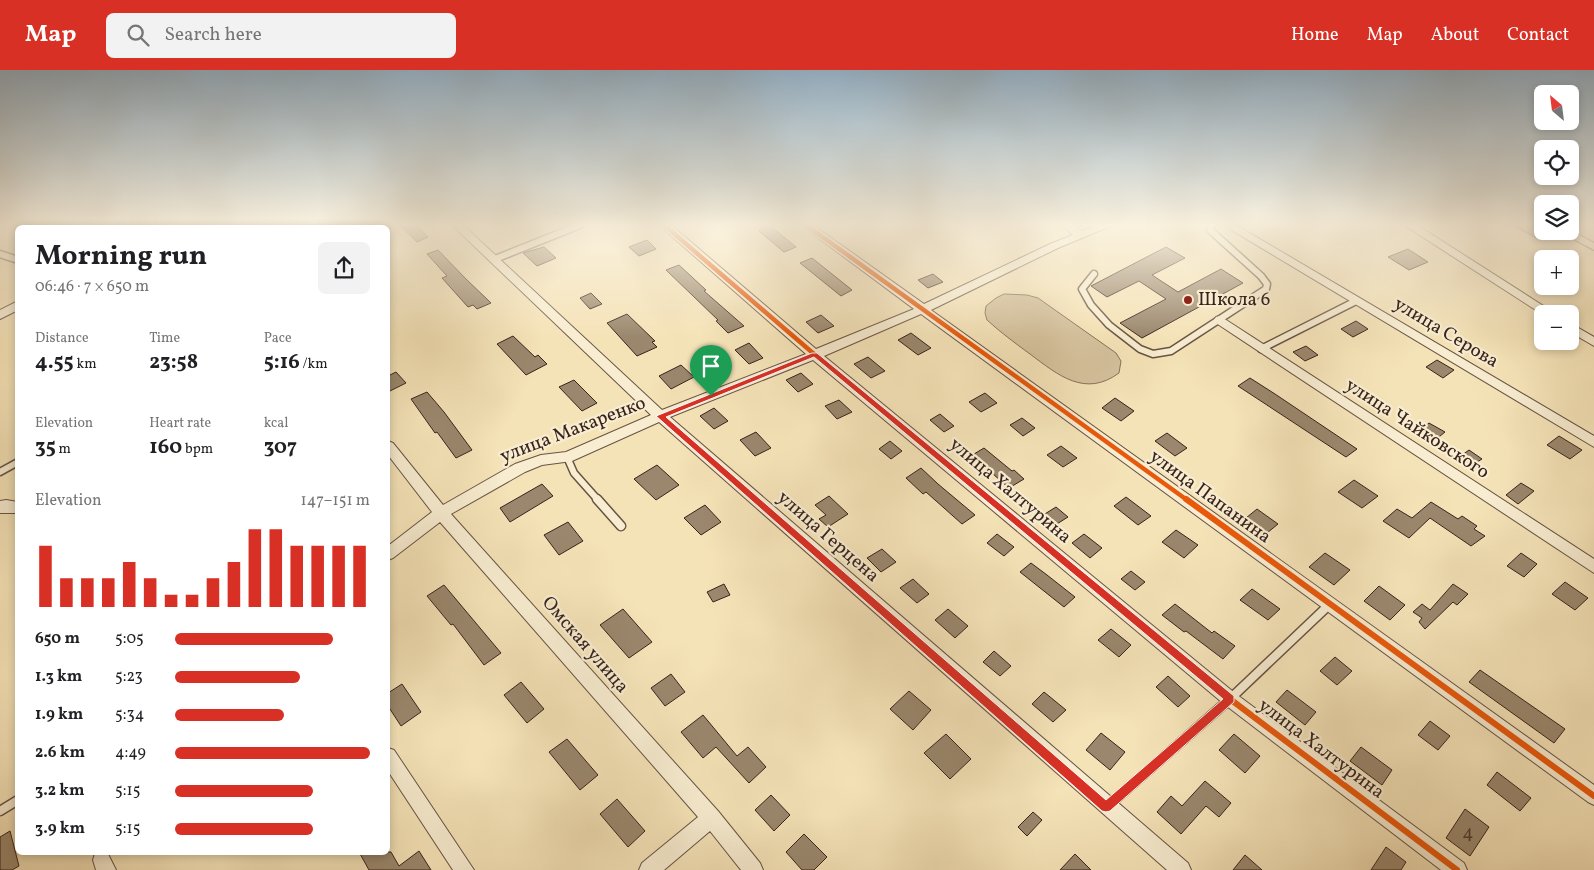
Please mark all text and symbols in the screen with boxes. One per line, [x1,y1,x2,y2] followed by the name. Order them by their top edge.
[106,13,456,58] search box
[25,18,76,52] text: Map
[124,21,152,49] icon: search
[164,22,262,48] text: Search here
[1291,23,1339,48] text: Home
[1367,23,1403,48] text: Map
[1431,23,1479,48] text: About
[1507,23,1569,48] text: Contact
[1534,85,1579,130] north arrow
[1534,85,1579,350] map controls
[1534,140,1579,185] button: locate
[1534,195,1579,240] button: layers
[35,237,207,276] text: Morning run
[318,242,370,294] button: share
[1534,250,1579,295] button: +
[35,276,149,298] text: 06:46 · 7 × 650 m
[1198,287,1270,313] place label: Школа 6
[1389,291,1503,375] street label: улица Серова
[1182,294,1194,306] marker: Школа 6
[1534,305,1579,350] button: −
[35,329,89,348] text: Distance
[149,329,180,348] text: Time
[264,329,292,348] text: Pace
[690,345,732,396] pin
[35,348,74,377] text: 4.55
[149,348,198,377] text: 23:58
[264,348,300,377] text: 5:16
[697,352,725,380] icon: arrive
[74,355,97,374] text: km
[300,355,328,374] text: /km
[1340,373,1494,485] street label: улица Чайковского
[496,390,650,470] street label: улица Макаренко
[35,414,93,433] text: Elevation
[149,414,211,433] text: Heart rate
[264,414,289,433] text: kcal
[943,432,1077,550] street label: улица Халтурина
[35,433,56,462] text: 35
[149,433,182,462] text: 160
[264,433,297,462] text: 307
[56,440,71,459] text: m
[182,440,213,459] text: bpm
[1144,444,1276,550] street label: улица Папанина
[771,485,885,589] street label: улица Герцена
[35,490,102,512] text: Elevation
[301,490,370,512] text: 147–151 m
[535,591,635,699] street label: Омская улица
[35,628,80,650] text: 650 m
[115,628,144,650] text: 5:05
[35,666,82,688] text: 1.3 km
[115,666,143,688] text: 5:23
[1252,693,1390,805] street label: улица Халтурина
[35,704,83,726] text: 1.9 km
[115,704,144,726] text: 5:34
[35,742,85,764] text: 2.6 km
[115,742,146,764] text: 4:49
[35,780,84,802] text: 3.2 km
[115,780,140,802] text: 5:15
[35,818,85,840] text: 3.9 km
[115,818,140,840] text: 5:15
[1462,820,1474,846] house number: 4

